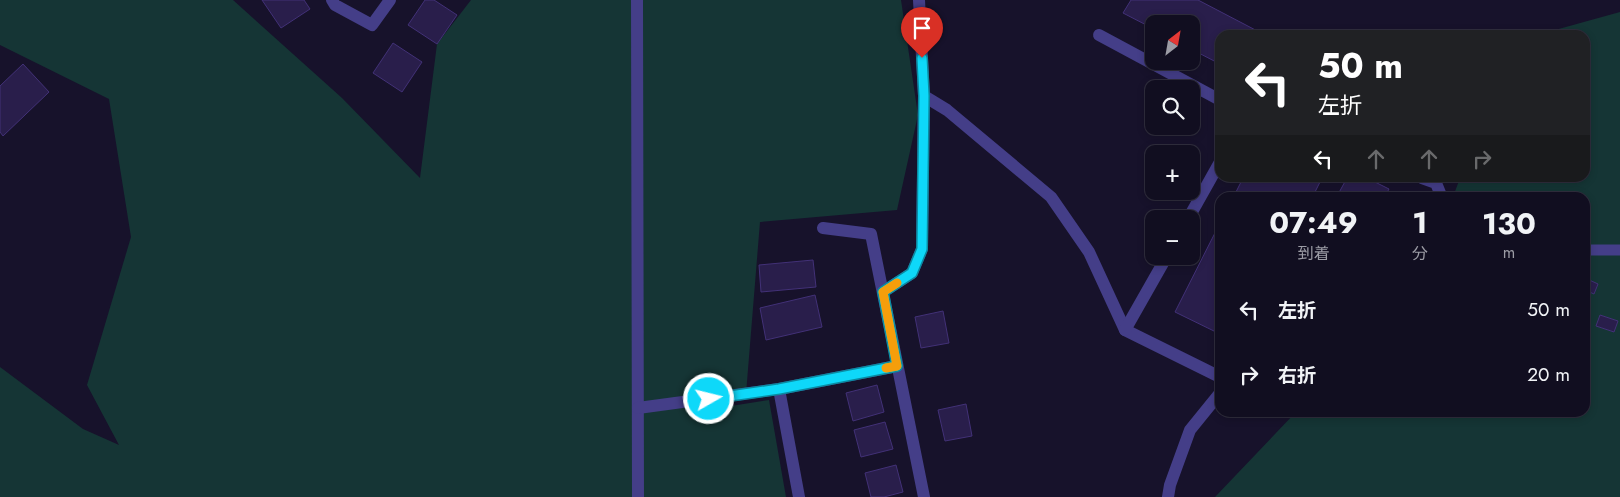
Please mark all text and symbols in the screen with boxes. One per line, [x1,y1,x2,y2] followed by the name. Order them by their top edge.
[901,7,943,58] pin
[908,14,936,42] icon: arrive
[1145,15,1200,70] north arrow
[1145,15,1200,265] map controls
[1318,41,1403,91] text: 50 m
[1235,50,1300,115] icon: left
[1145,80,1200,135] button: search
[1318,89,1362,121] text: 左折
[1145,145,1200,200] button: +
[1309,145,1337,173] icon: left
[1362,145,1390,173] icon: ahead
[1415,145,1443,173] icon: ahead
[1468,145,1496,173] icon: right
[1269,201,1358,244] text: 07:49
[1412,201,1428,244] text: 1
[1482,202,1536,245] text: 130
[1145,210,1200,265] button: −
[1503,241,1515,264] text: m
[1297,242,1329,265] text: 到着
[1412,242,1428,265] text: 分
[1235,296,1263,324] icon: left
[1527,296,1570,323] text: 50 m
[1278,297,1316,324] text: 左折
[1235,361,1263,389] icon: right
[1527,361,1570,388] text: 20 m
[1278,362,1316,389] text: 右折
[682,372,734,424] position arrow

